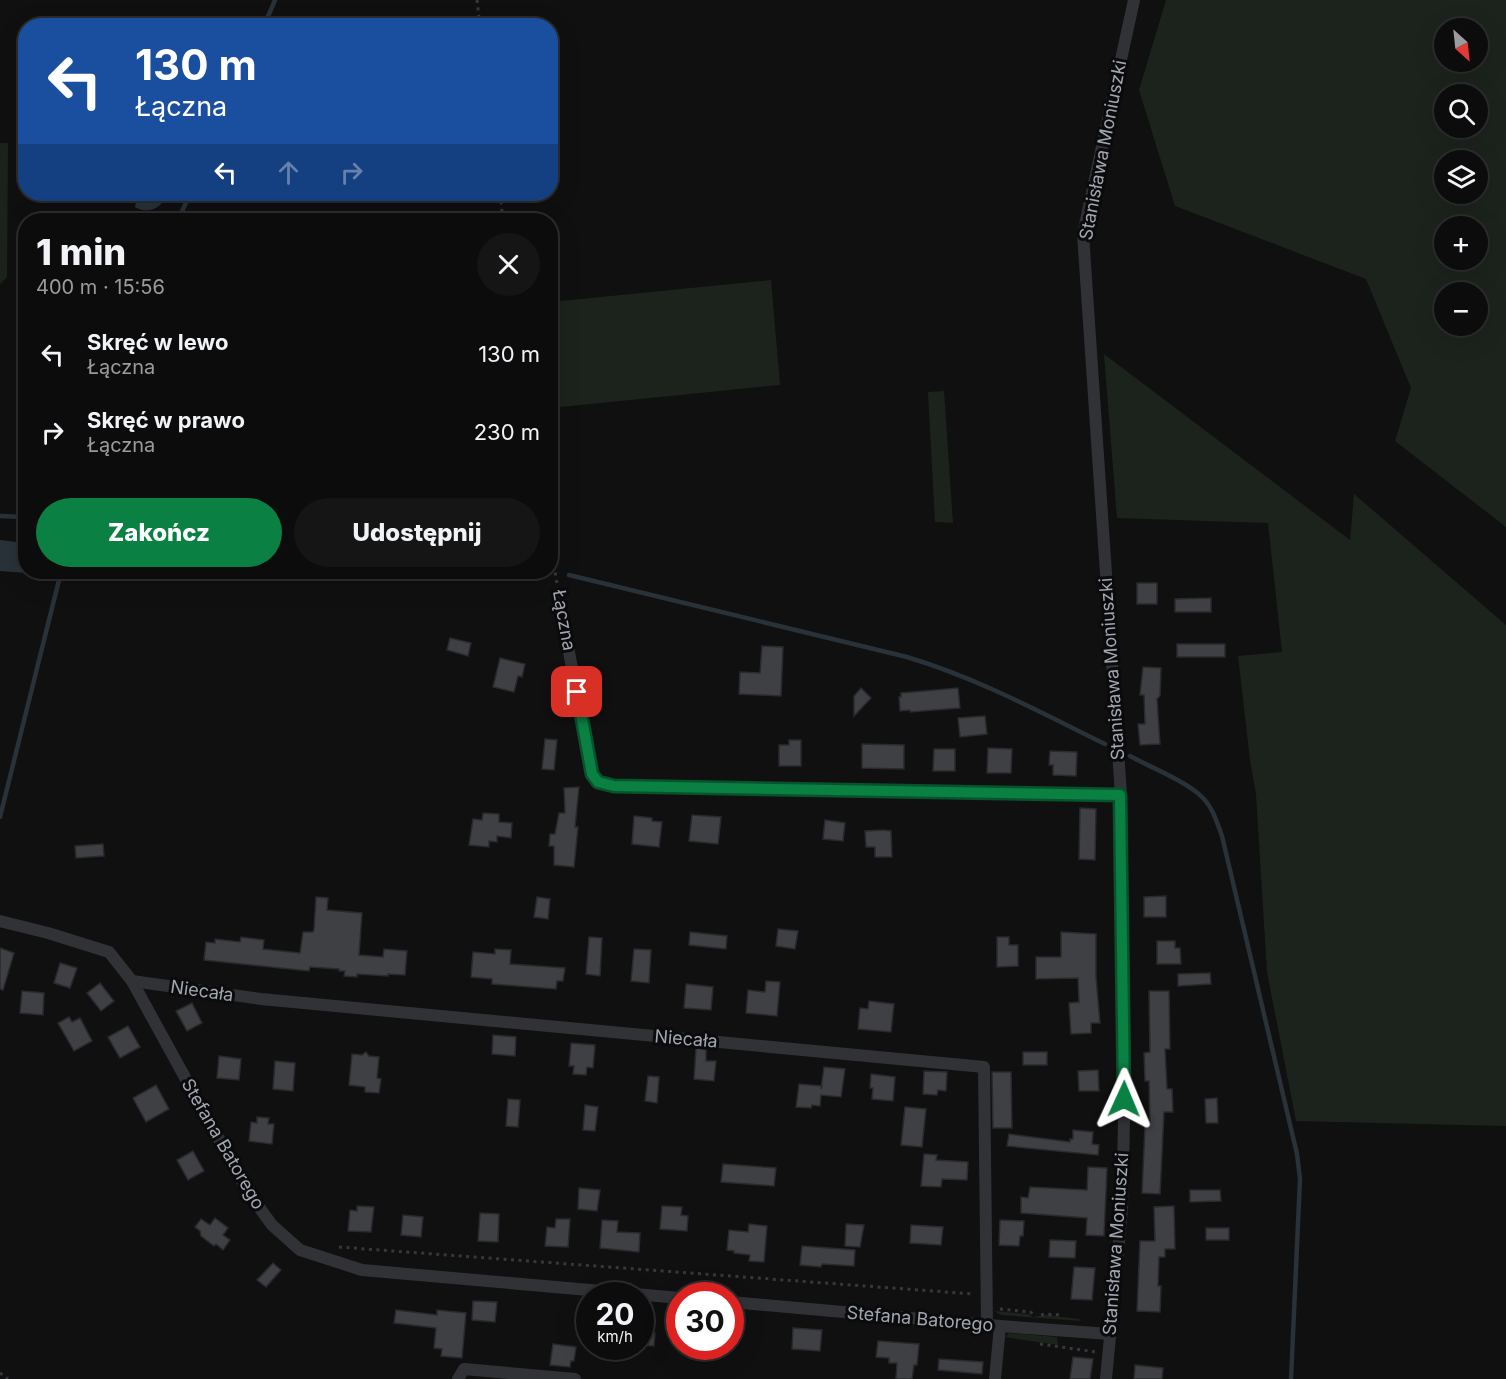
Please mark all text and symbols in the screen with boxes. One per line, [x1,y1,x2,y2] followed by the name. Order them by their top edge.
[1434,18,1488,72] north arrow
[1434,18,1488,336] map controls
[135,39,257,90] text: 130 m
[36,42,114,120] icon: left
[1075,58,1130,242] street label: Stanisława Moniuszki
[1434,84,1488,138] button: search
[135,90,227,123] text: Łączna
[1434,150,1488,204] button: layers
[209,156,242,189] icon: left
[272,156,305,189] icon: ahead
[335,156,368,189] icon: right
[1434,216,1488,270] button: +
[36,230,126,274] text: 1 min
[477,233,540,296] button: close
[36,275,165,299] text: 400 m · 15:56
[1434,282,1488,336] button: −
[87,329,228,355] text: Skręć w lewo
[36,338,69,371] icon: left
[478,341,540,367] text: 130 m
[87,355,155,379] text: Łączna
[87,407,245,433] text: Skręć w prawo
[36,416,69,449] icon: right
[474,419,540,445] text: 230 m
[87,433,155,457] text: Łączna
[36,498,282,567] button: Zakończ
[294,498,540,567] button: Udostępnij
[1095,577,1128,761] street label: Stanisława Moniuszki
[549,588,580,652] street label: Łączna
[551,666,602,717] pin
[560,675,593,708] icon: arrive
[169,976,235,1005] street label: Niecała
[654,1025,719,1052] street label: Niecała
[1092,1067,1156,1131] position arrow
[178,1075,269,1213] street label: Stefana Batorego
[1099,1152,1132,1336] street label: Stanisława Moniuszki
[666,1282,744,1360] speed limit sign: 30
[595,1296,635,1332] text: 20
[846,1302,994,1335] street label: Stefana Batorego
[597,1327,633,1346] text: km/h

